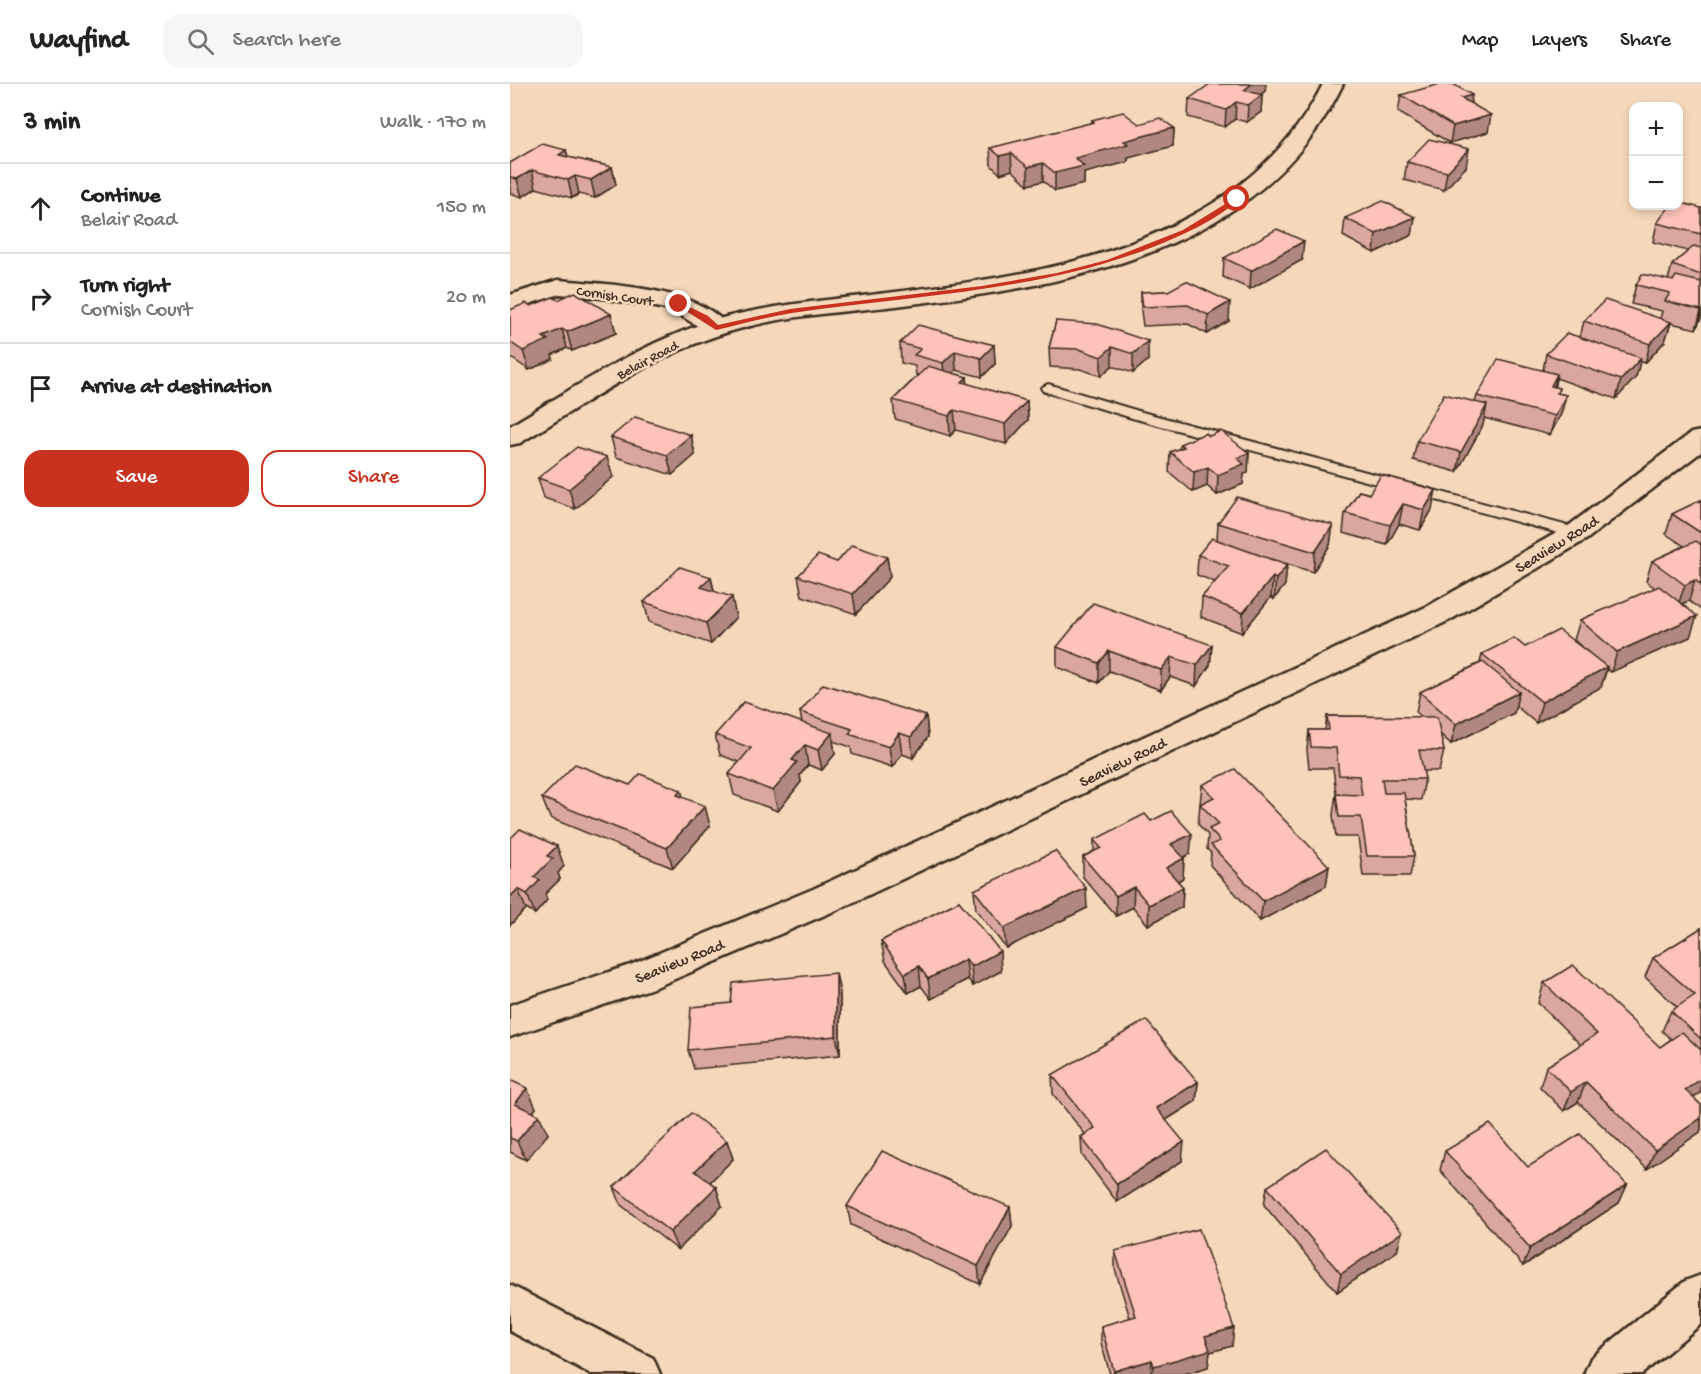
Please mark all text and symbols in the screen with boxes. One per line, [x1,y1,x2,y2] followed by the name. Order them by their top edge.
[163,14,583,68] search box
[30,25,127,58] text: Wayfind
[184,25,217,58] icon: search
[232,28,341,54] text: Search here
[1462,29,1498,54] text: Map
[1531,29,1587,54] text: Layers
[1620,29,1671,54] text: Share
[1629,102,1683,210] map controls
[1629,102,1683,156] button: +
[24,108,80,139] text: 3 min
[380,112,486,135] text: Walk · 170 m
[1629,156,1683,210] button: −
[81,184,161,210] text: Continue
[1223,185,1249,211] route start
[24,192,57,225] icon: ahead
[437,197,486,220] text: 150 m
[81,210,177,233] text: Belair Road
[81,274,169,300] text: Turn right
[24,282,57,315] icon: right
[575,284,656,311] street label: Cornish Court
[446,287,486,310] text: 20 m
[665,290,691,316] route end
[81,300,192,323] text: Cornish Court
[614,337,683,385] street label: Belair Road
[24,372,57,405] icon: arrive
[81,375,271,401] text: Arrive at destination
[24,450,249,507] button: Save
[261,450,486,507] button: Share
[1513,512,1604,579] street label: Seaview Road
[1077,734,1172,793] street label: Seaview Road
[633,936,729,990] street label: Seaview Road

